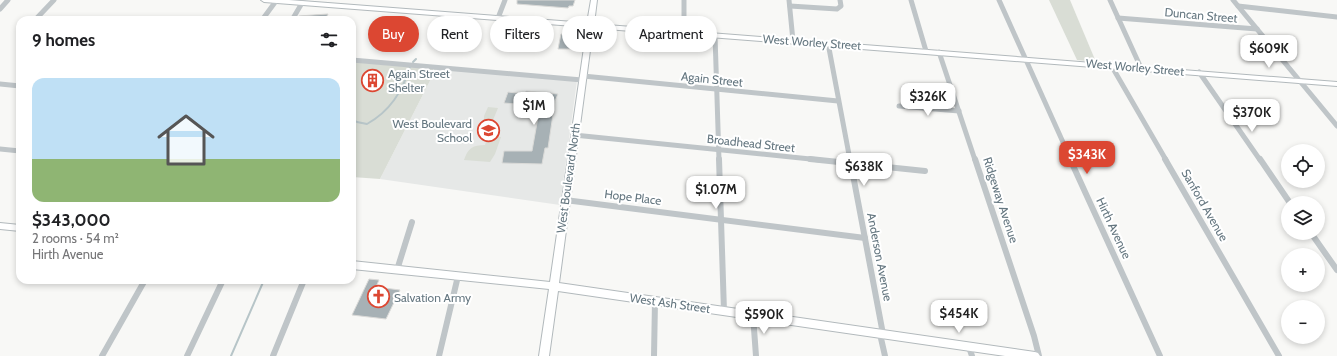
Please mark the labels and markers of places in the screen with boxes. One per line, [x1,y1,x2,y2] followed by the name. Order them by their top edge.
[1241,35,1297,69] pin: $609K
[388,66,450,95] place label: Again Street Shelter
[360,67,386,93] building icon: Again Street Shelter
[900,83,956,117] pin: $326K
[515,92,553,126] pin: $1M
[1224,99,1280,133] pin: $370K
[392,116,472,145] place label: West Boulevard School
[475,117,501,143] school or university icon: West Boulevard School
[1059,141,1115,175] pin: $343K
[836,153,892,187] pin: $638K
[683,176,749,210] pin: $1.07M
[365,284,391,310] church icon: Salvation Army
[394,290,471,305] place label: Salvation Army
[931,300,987,334] pin: $454K
[736,301,792,335] pin: $590K

